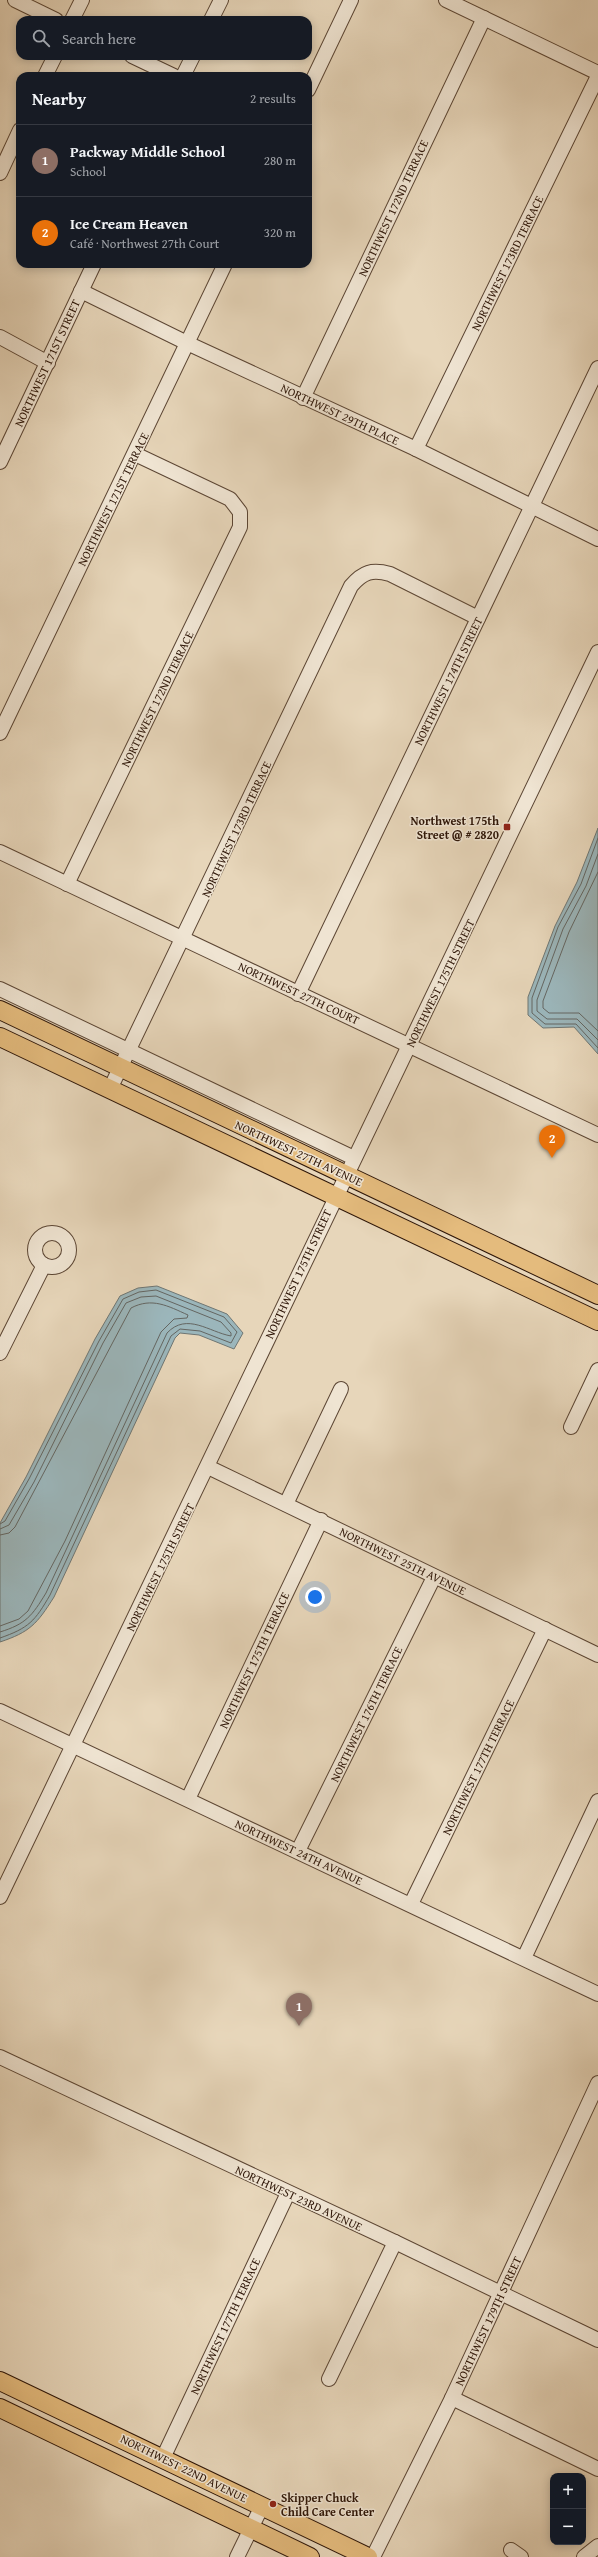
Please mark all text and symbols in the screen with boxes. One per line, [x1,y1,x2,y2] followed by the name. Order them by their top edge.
[16,16,312,60] search box
[30,27,52,49] icon: search
[62,28,136,49] text: Search here
[32,86,86,111] text: Nearby
[250,89,296,108] text: 2 results
[354,137,432,279] street label: NORTHWEST 172ND TERRACE
[70,141,225,162] text: Packway Middle School
[42,151,48,170] text: 1
[264,151,296,170] text: 280 m
[70,162,106,181] text: School
[467,193,547,333] street label: NORTHWEST 173RD TERRACE
[70,213,188,234] text: Ice Cream Heaven
[42,223,48,242] text: 2
[264,223,296,242] text: 320 m
[70,234,219,253] text: Café · Northwest 27th Court
[10,296,84,430] street label: NORTHWEST 171ST STREET
[278,379,402,449] street label: NORTHWEST 29TH PLACE
[73,429,153,569] street label: NORTHWEST 171ST TERRACE
[409,614,487,748] street label: NORTHWEST 174TH STREET
[117,628,197,770] street label: NORTHWEST 172ND TERRACE
[197,758,275,900] street label: NORTHWEST 173RD TERRACE
[411,812,499,843] place label: Northwest 175th Street @ # 2820
[502,822,512,832] marker: Northwest 175th Street @ # 2820
[401,916,479,1050] street label: NORTHWEST 175TH STREET
[236,957,363,1029] street label: NORTHWEST 27TH COURT
[232,1116,366,1190] street label: NORTHWEST 27TH AVENUE
[539,1125,565,1158] pin: 2
[260,1206,336,1342] street label: NORTHWEST 175TH STREET
[121,1500,199,1634] street label: NORTHWEST 175TH STREET
[337,1523,469,1599] street label: NORTHWEST 25TH AVENUE
[305,1587,325,1607] your location
[215,1589,293,1731] street label: NORTHWEST 175TH TERRACE
[326,1643,406,1785] street label: NORTHWEST 176TH TERRACE
[438,1696,518,1838] street label: NORTHWEST 177TH TERRACE
[232,1815,366,1889] street label: NORTHWEST 24TH AVENUE
[286,1993,312,2026] pin: 1
[233,2161,365,2235] street label: NORTHWEST 23RD AVENUE
[450,2253,526,2389] street label: NORTHWEST 179TH STREET
[186,2255,264,2397] street label: NORTHWEST 177TH TERRACE
[118,2430,250,2506] street label: NORTHWEST 22ND AVENUE
[550,2473,586,2545] map controls
[550,2473,586,2509] button: +
[281,2489,375,2520] place label: Skipper Chuck Child Care Center
[268,2499,278,2509] marker: Skipper Chuck Child Care Center
[550,2509,586,2545] button: −

